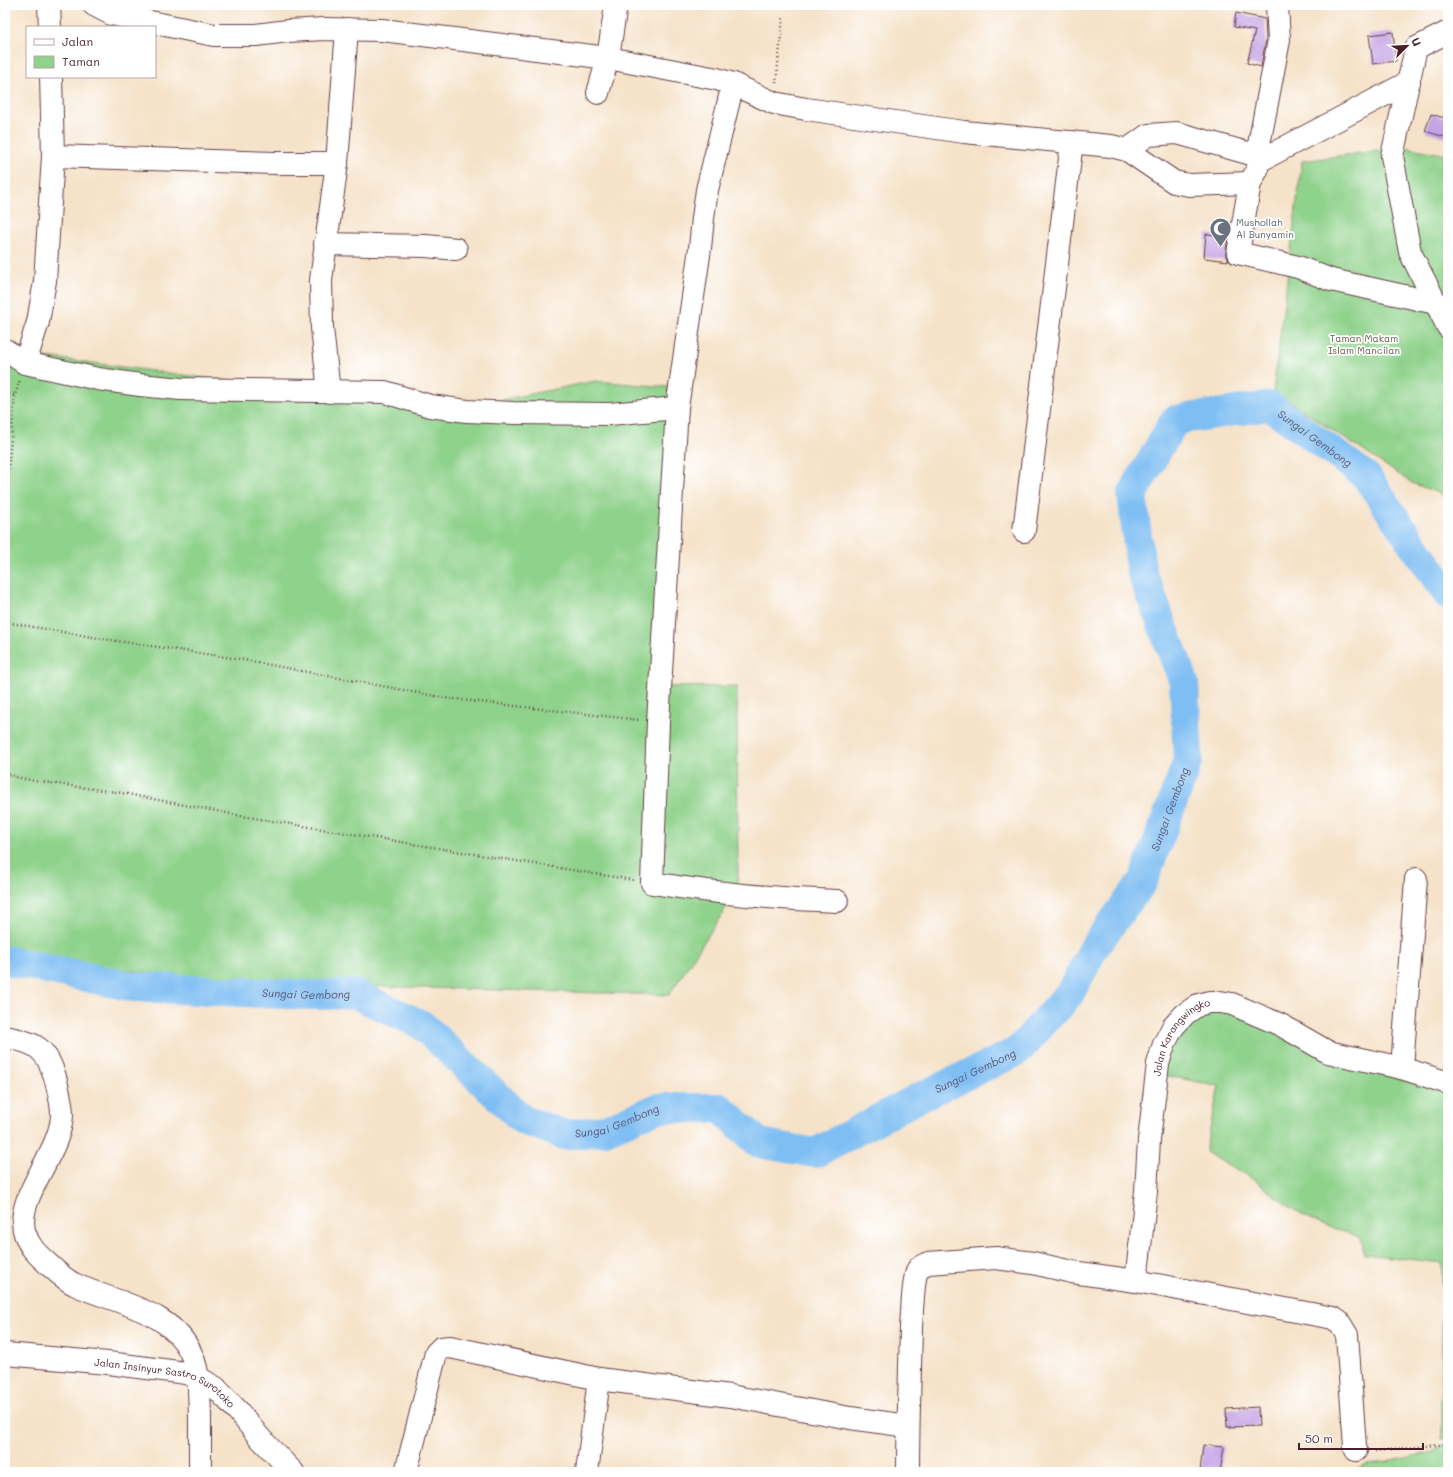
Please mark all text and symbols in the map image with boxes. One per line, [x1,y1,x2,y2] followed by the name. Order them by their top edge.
[26,26,156,78] legend
[1387,26,1427,66] north arrow
[62,33,93,49] text: Jalan
[1408,35,1425,48] text: U
[62,53,100,69] text: Taman
[1207,215,1233,248] mosque icon: Mushollah Al Bunyamin
[1236,215,1294,241] place label: Mushollah Al Bunyamin
[1328,331,1400,357] park label: Taman Makam Islam Mancilan
[1275,406,1356,471] water label: Sungai Gembong
[1147,764,1192,853] water label: Sungai Gembong
[262,985,351,1002] water label: Sungai Gembong
[1150,995,1211,1077] street label: Jalan Karangwingko
[932,1045,1019,1096] water label: Sungai Gembong
[574,1100,662,1141] water label: Sungai Gembong
[94,1355,238,1411] street label: Jalan Insinyur Sastro Surotoko
[1299,1425,1423,1451] scale bar
[1305,1430,1333,1446] text: 50 m

